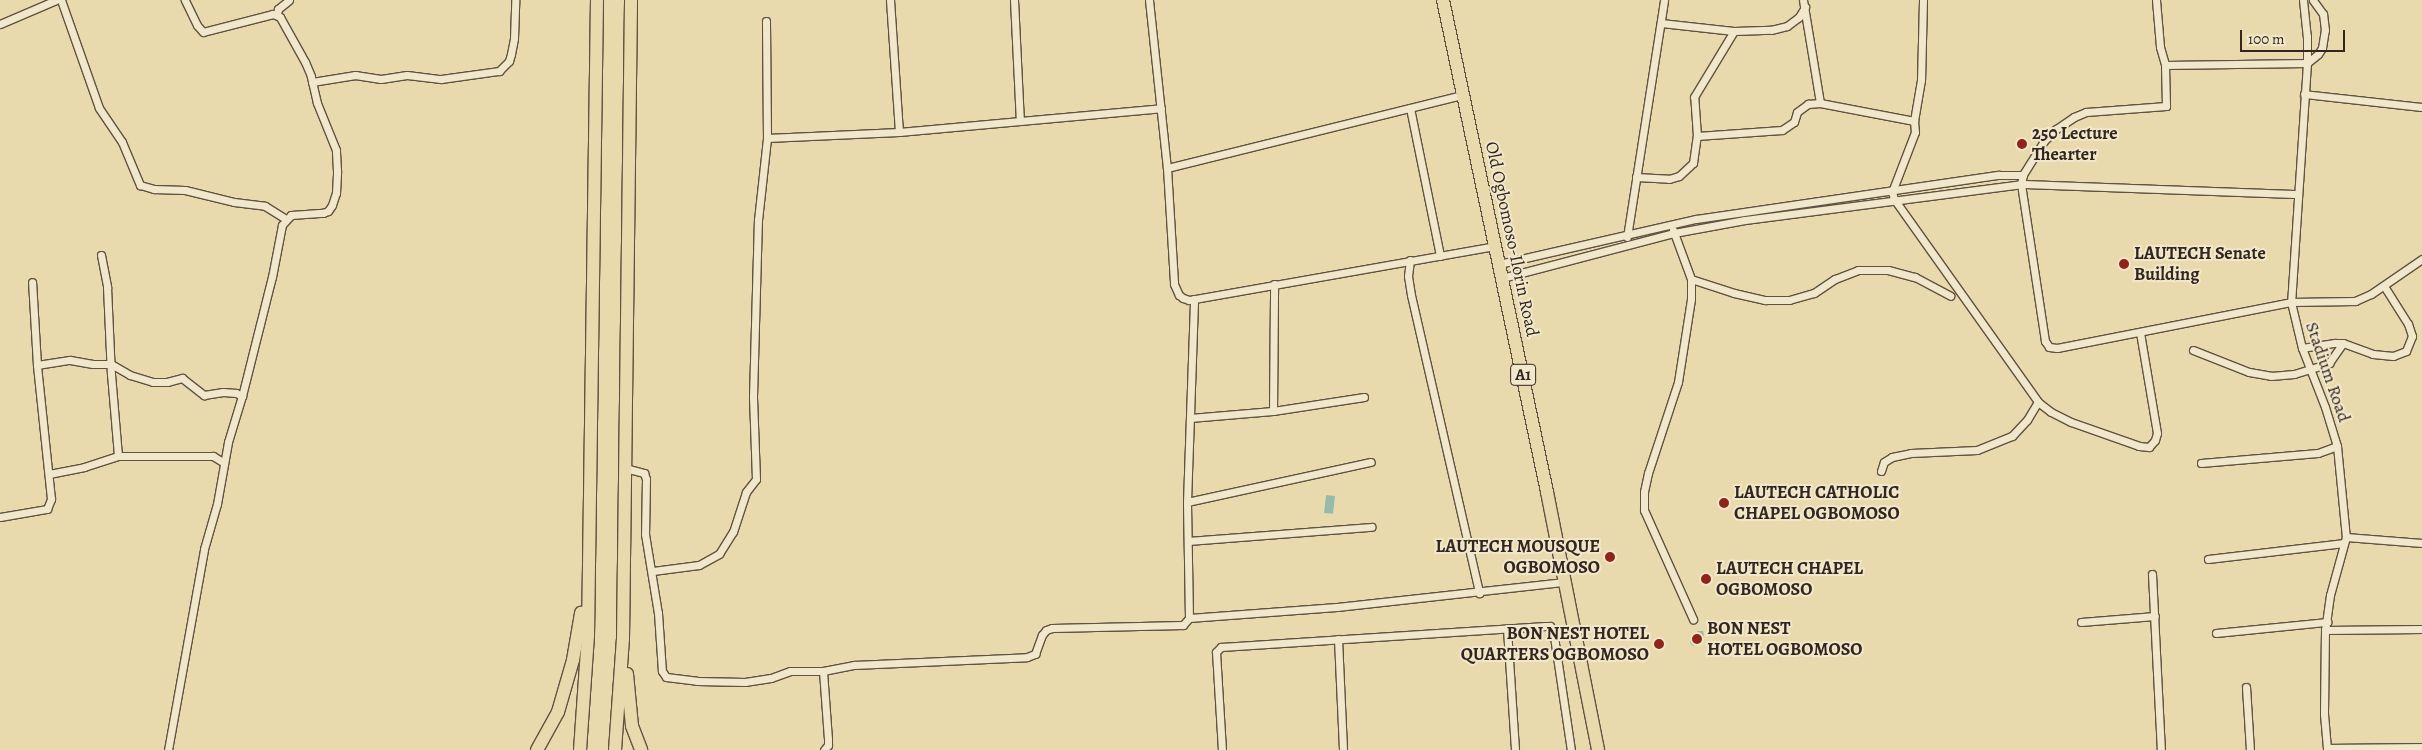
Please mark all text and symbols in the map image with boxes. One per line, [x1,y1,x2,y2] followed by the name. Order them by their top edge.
[2242,20,2347,52] scale bar
[2248,29,2285,49] text: 100 m
[2032,123,2118,166] place label: 250 Lecture Thearter
[2016,138,2028,150] marker: 250 Lecture Thearter
[1481,140,1543,338] street label: Old Ogbomoso-Ilorin Road
[2134,243,2266,286] place label: LAUTECH Senate Building
[2118,258,2130,270] marker: LAUTECH Senate Building
[2301,319,2355,425] street label: Stadium Road
[1509,362,1537,388] road number: A1
[1734,482,1900,524] place label: LAUTECH CATHOLIC CHAPEL OGBOMOSO
[1718,497,1730,509] marker: LAUTECH CATHOLIC CHAPEL OGBOMOSO
[1436,536,1600,578] place label: LAUTECH MOUSQUE OGBOMOSO
[1604,551,1616,563] marker: LAUTECH MOUSQUE OGBOMOSO
[1716,558,1863,600] place label: LAUTECH CHAPEL OGBOMOSO
[1700,573,1712,585] marker: LAUTECH CHAPEL OGBOMOSO
[1707,618,1862,660] place label: BON NEST HOTEL OGBOMOSO
[1461,623,1649,666] place label: BON NEST HOTEL QUARTERS OGBOMOSO
[1691,633,1703,645] marker: BON NEST HOTEL OGBOMOSO
[1653,638,1665,650] marker: BON NEST HOTEL QUARTERS OGBOMOSO

